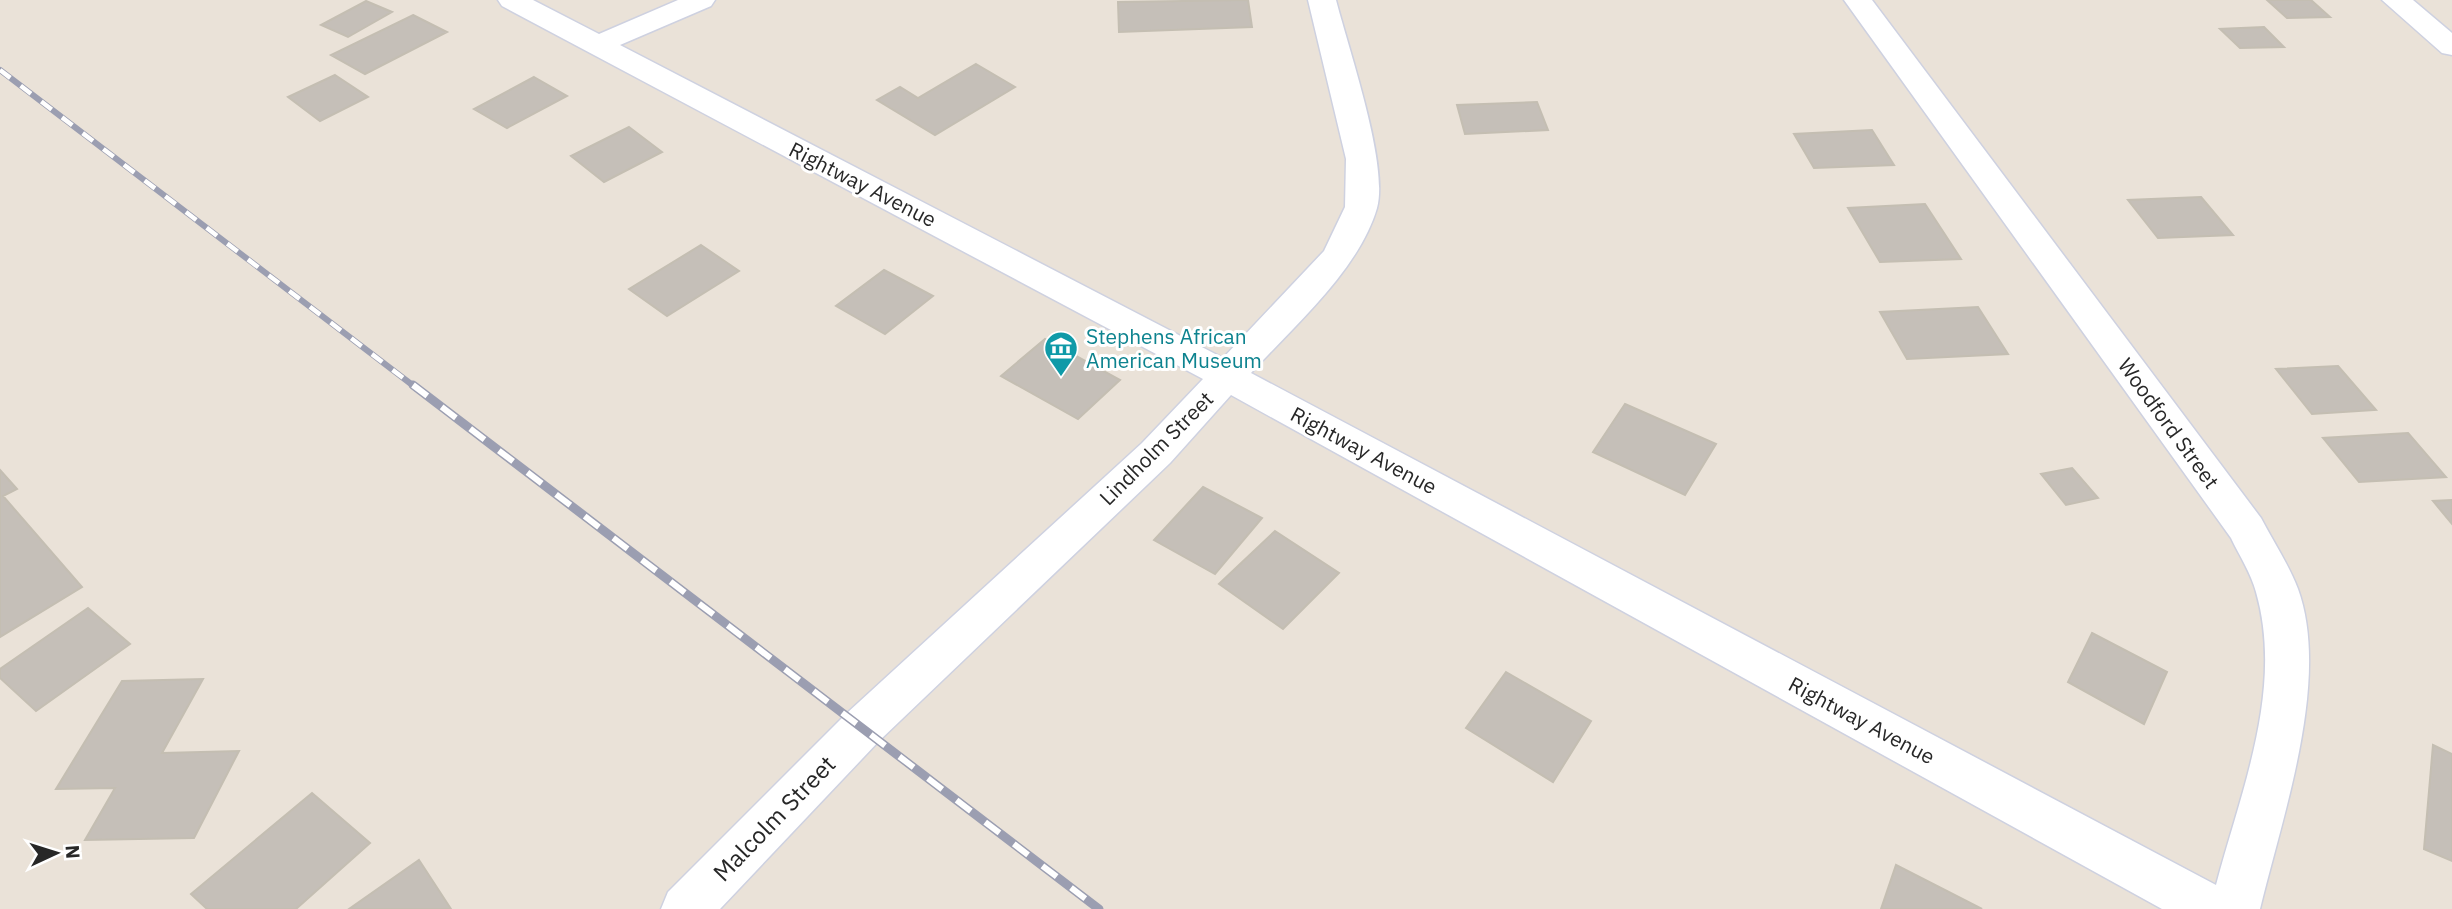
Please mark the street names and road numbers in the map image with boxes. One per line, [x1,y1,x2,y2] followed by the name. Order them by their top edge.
[785,135,941,233] street label: Rightway Avenue
[2112,352,2226,494] street label: Woodford Street
[1093,385,1219,511] street label: Lindholm Street
[1286,400,1442,500] street label: Rightway Avenue
[1784,670,1940,770] street label: Rightway Avenue
[706,748,842,888] street label: Malcolm Street

